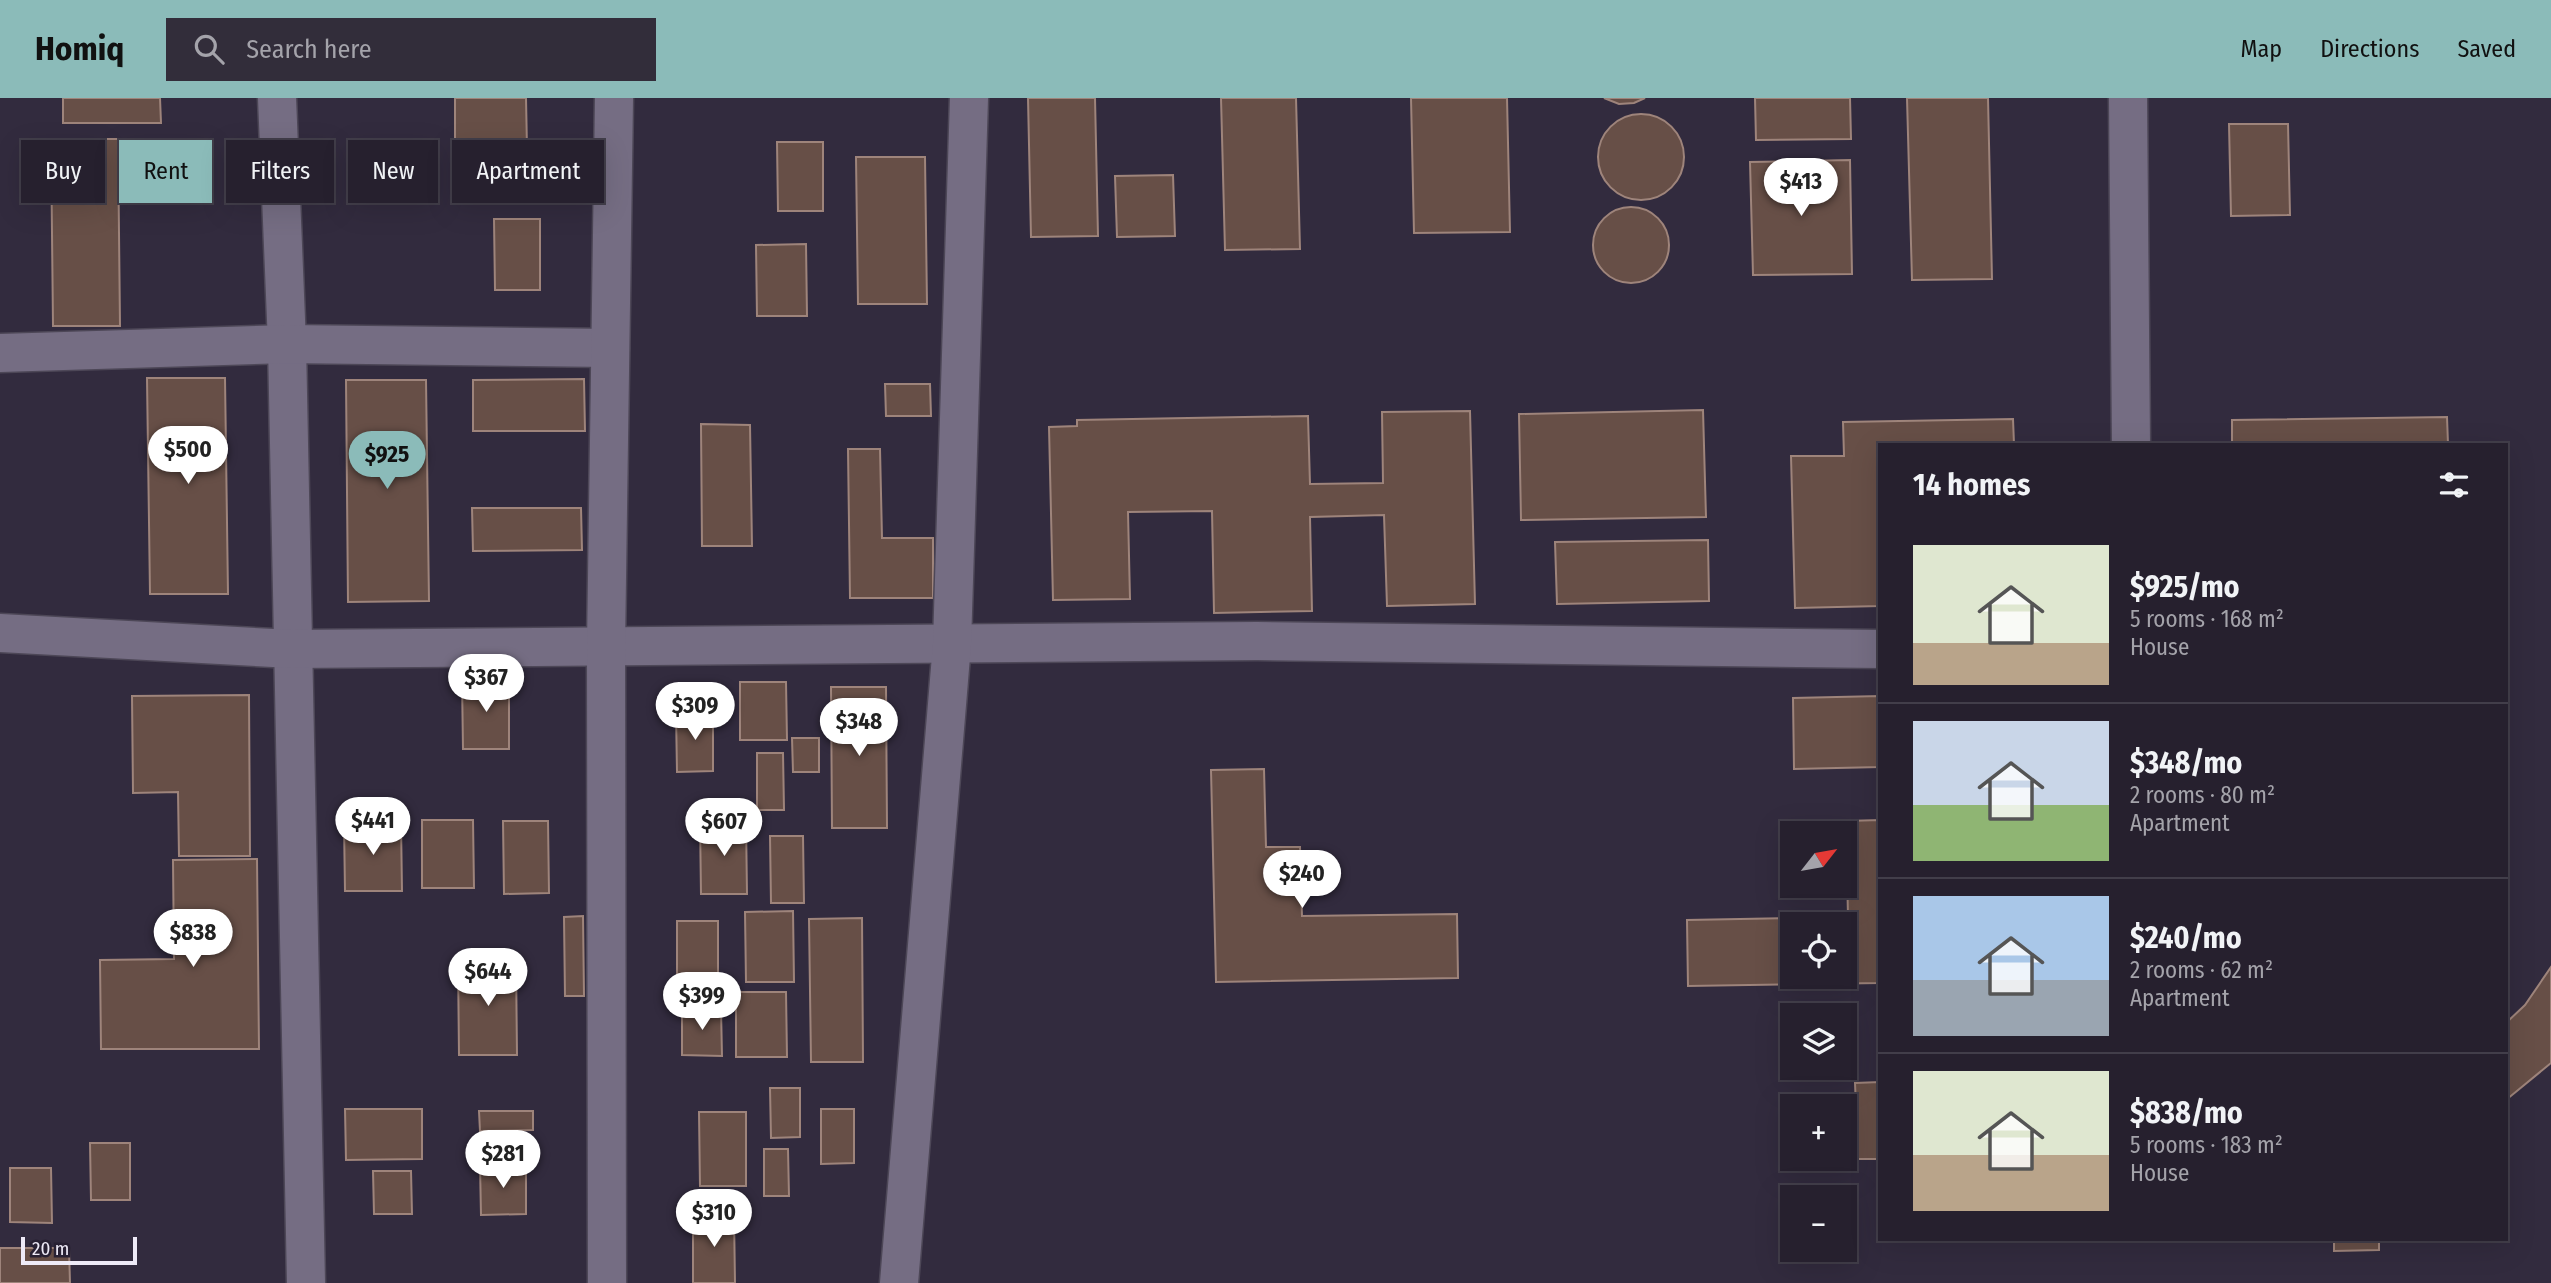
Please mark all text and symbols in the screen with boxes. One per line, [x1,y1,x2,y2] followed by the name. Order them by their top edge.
[166,18,656,81] search box
[35,29,124,69] text: Homiq
[190,30,228,68] icon: search
[246,34,371,65] text: Search here
[2241,35,2282,63] text: Map
[2320,35,2419,63] text: Directions
[2457,35,2516,63] text: Saved
[21,140,105,203] chip: Buy
[119,140,212,203] chip: Rent
[226,140,334,203] chip: Filters
[348,140,438,203] chip: New
[452,140,604,203] chip: Apartment
[1760,158,1842,218] pin: $413
[1780,167,1822,195] text: $413
[147,426,229,486] pin: $500
[346,432,428,491] pin: $925
[164,435,212,463] text: $500
[365,440,409,468] text: $925
[2435,466,2473,504] icon: filters
[1913,467,2030,503] text: 14 homes
[2130,569,2240,605] text: $925/mo
[1969,573,2053,657] icon: home
[2130,605,2284,633] text: 5 rooms · 168 m²
[2130,633,2189,661] text: House
[445,654,527,714] pin: $367
[464,663,508,691] text: $367
[654,682,736,742] pin: $309
[672,691,718,719] text: $309
[818,698,900,758] pin: $348
[836,707,882,735] text: $348
[2130,745,2242,781] text: $348/mo
[1969,749,2053,833] icon: home
[2130,781,2275,809] text: 2 rooms · 80 m²
[332,798,414,857] pin: $441
[683,798,765,858] pin: $607
[351,806,395,834] text: $441
[701,807,747,835] text: $607
[2130,809,2230,837] text: Apartment
[1780,821,1857,898] north arrow
[1780,821,1857,1262] map controls
[1261,850,1343,910] pin: $240
[1279,859,1325,887] text: $240
[152,910,234,969] pin: $838
[1780,912,1857,989] button: locate
[170,918,216,946] text: $838
[2130,920,2242,956] text: $240/mo
[1969,924,2053,1008] icon: home
[447,948,529,1008] pin: $644
[2130,956,2273,984] text: 2 rooms · 62 m²
[464,957,512,985] text: $644
[661,972,743,1032] pin: $399
[679,981,725,1009] text: $399
[2130,984,2230,1012] text: Apartment
[1780,1003,1857,1080] button: layers
[1780,1094,1857,1171] button: +
[2130,1095,2243,1131] text: $838/mo
[1969,1099,2053,1183] icon: home
[462,1130,544,1190] pin: $281
[2130,1131,2283,1159] text: 5 rooms · 183 m²
[481,1139,525,1167] text: $281
[2130,1159,2189,1187] text: House
[1780,1185,1857,1262] button: −
[673,1190,755,1249] pin: $310
[692,1198,736,1226] text: $310
[21,1234,136,1266] scale bar
[32,1237,69,1260] text: 20 m

